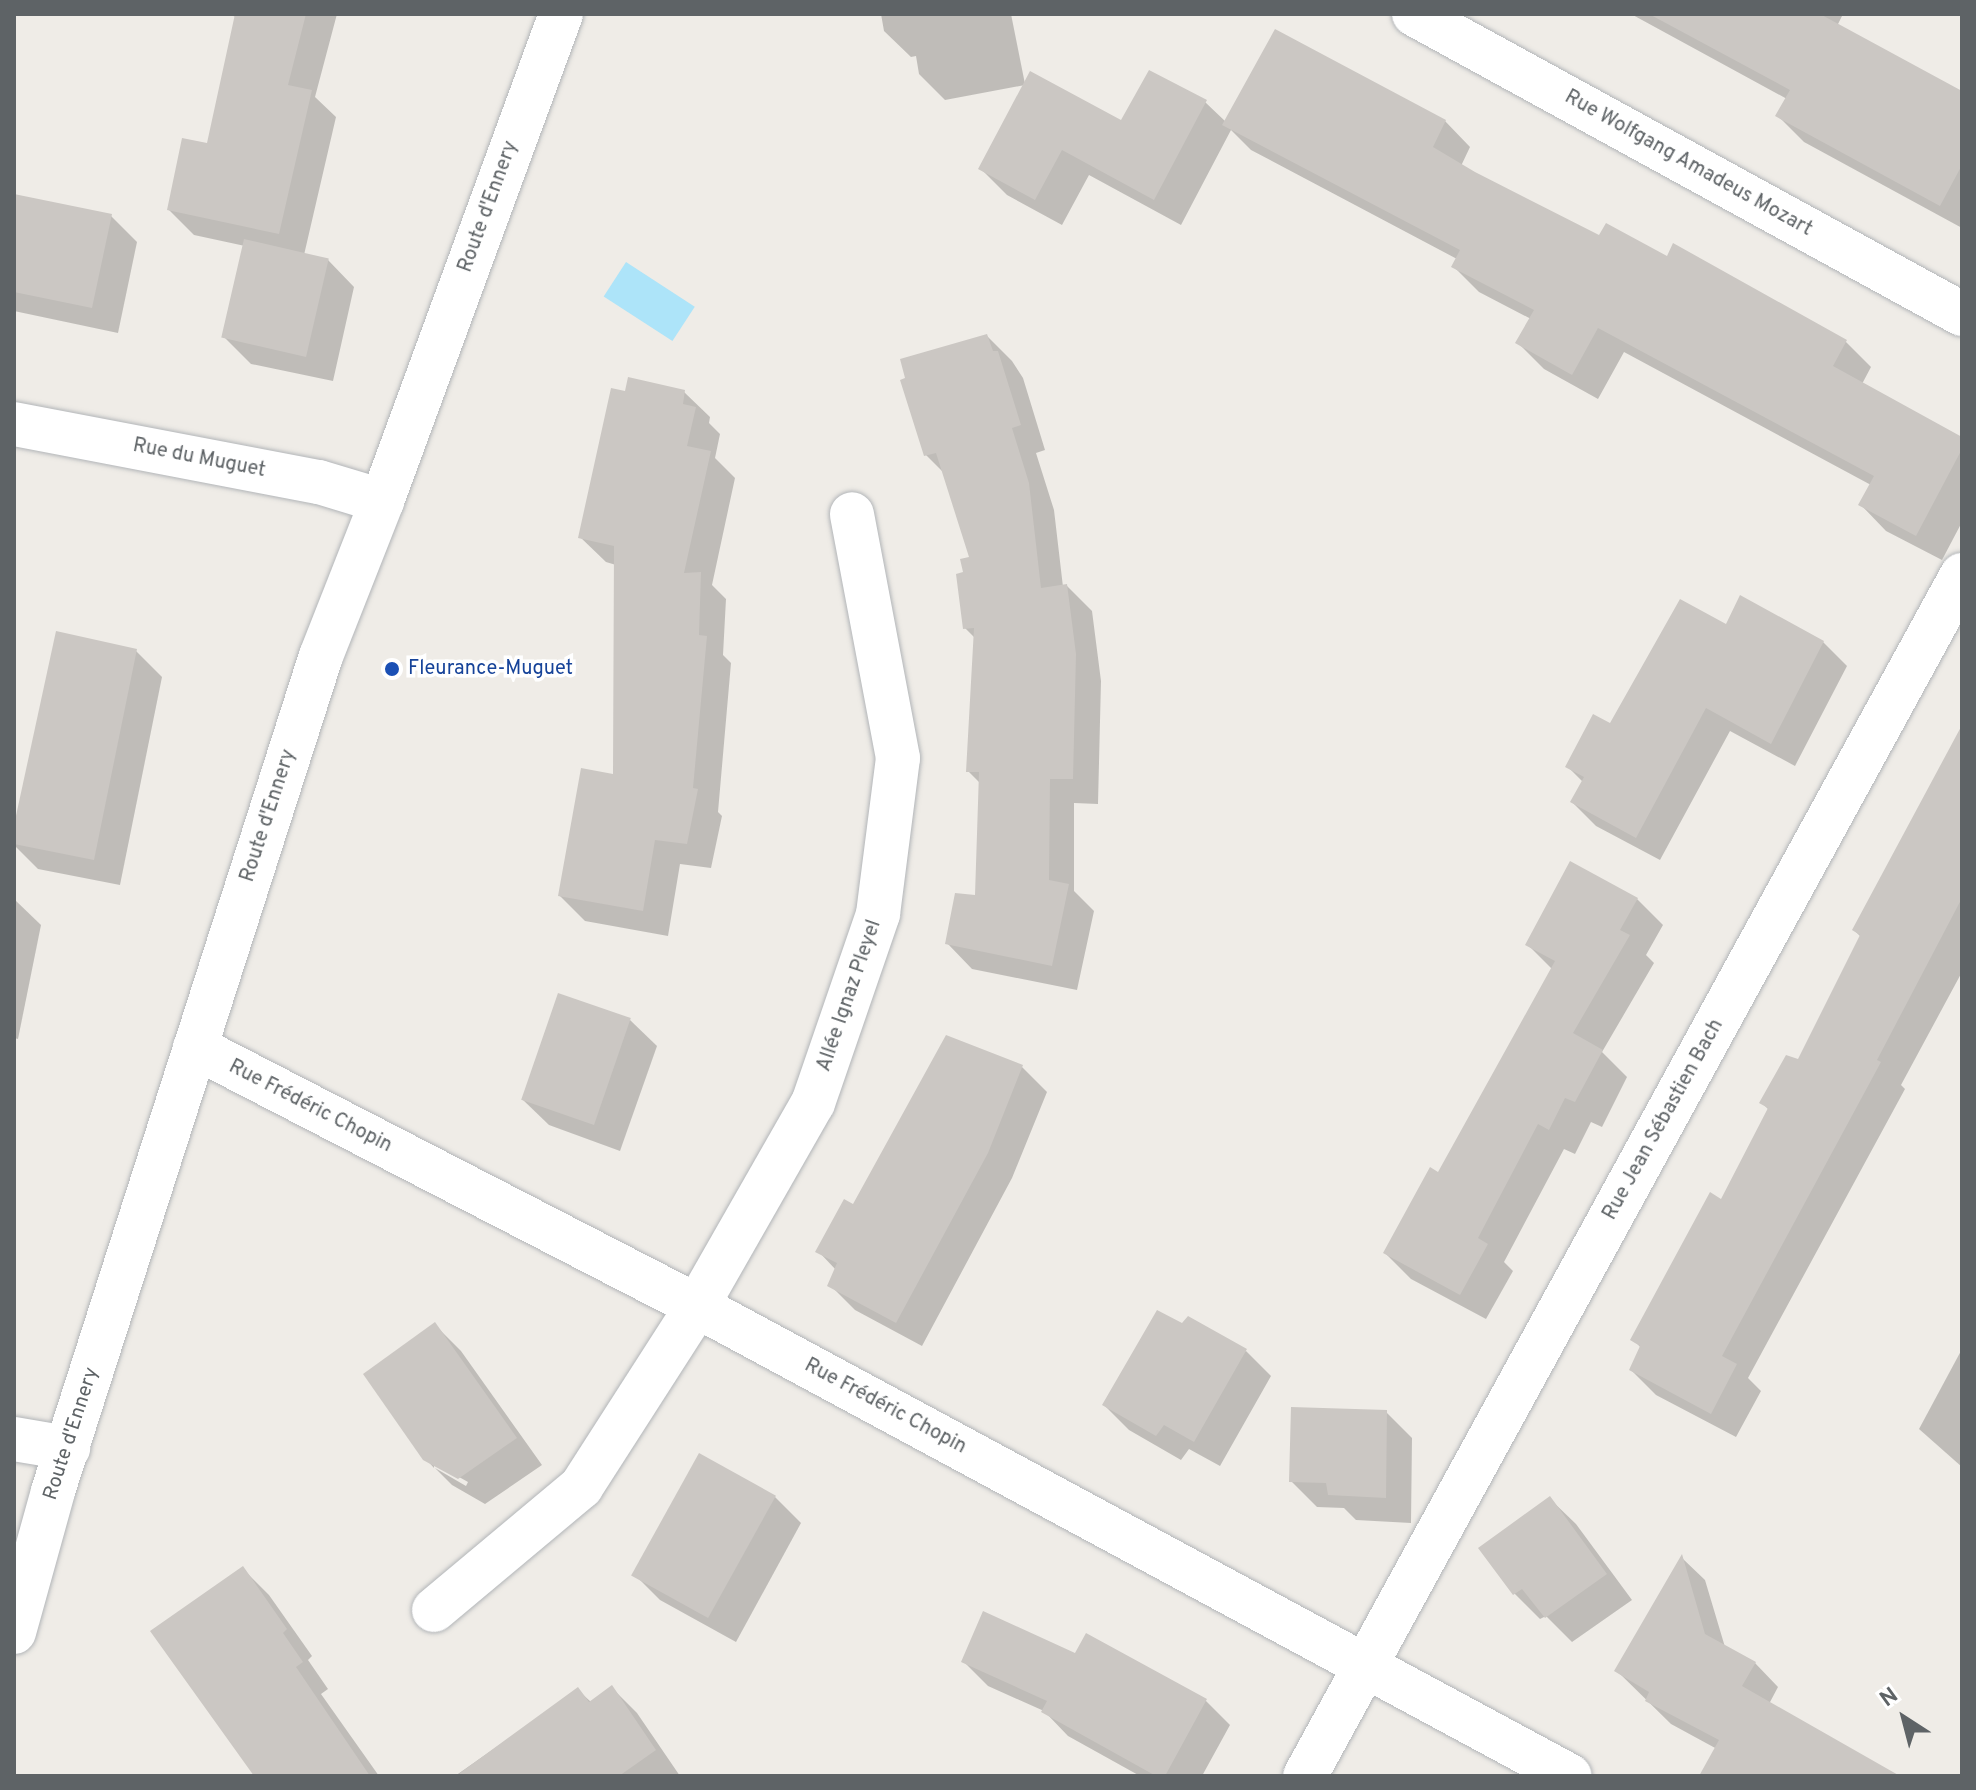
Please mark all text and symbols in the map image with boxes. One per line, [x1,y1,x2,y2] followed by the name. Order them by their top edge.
[1559,85,1817,243] street label: Rue Wolfgang Amadeus Mozart
[454,138,524,276] street label: Route d'Ennery
[131,434,267,484] street label: Rue du Muguet
[408,657,573,681] place label: Fleurance-Muguet
[383,660,401,678] marker: Fleurance-Muguet
[236,747,302,885] street label: Route d'Ennery
[813,917,887,1075] street label: Allée Ignaz Pleyel
[1599,1015,1729,1225] street label: Rue Jean Sébastien Bach
[224,1055,396,1159] street label: Rue Frédéric Chopin
[800,1354,970,1460] street label: Rue Frédéric Chopin
[39,1365,105,1503] street label: Route d'Ennery
[1864,1678,1944,1758] north arrow
[1875,1683,1904,1714] text: N

